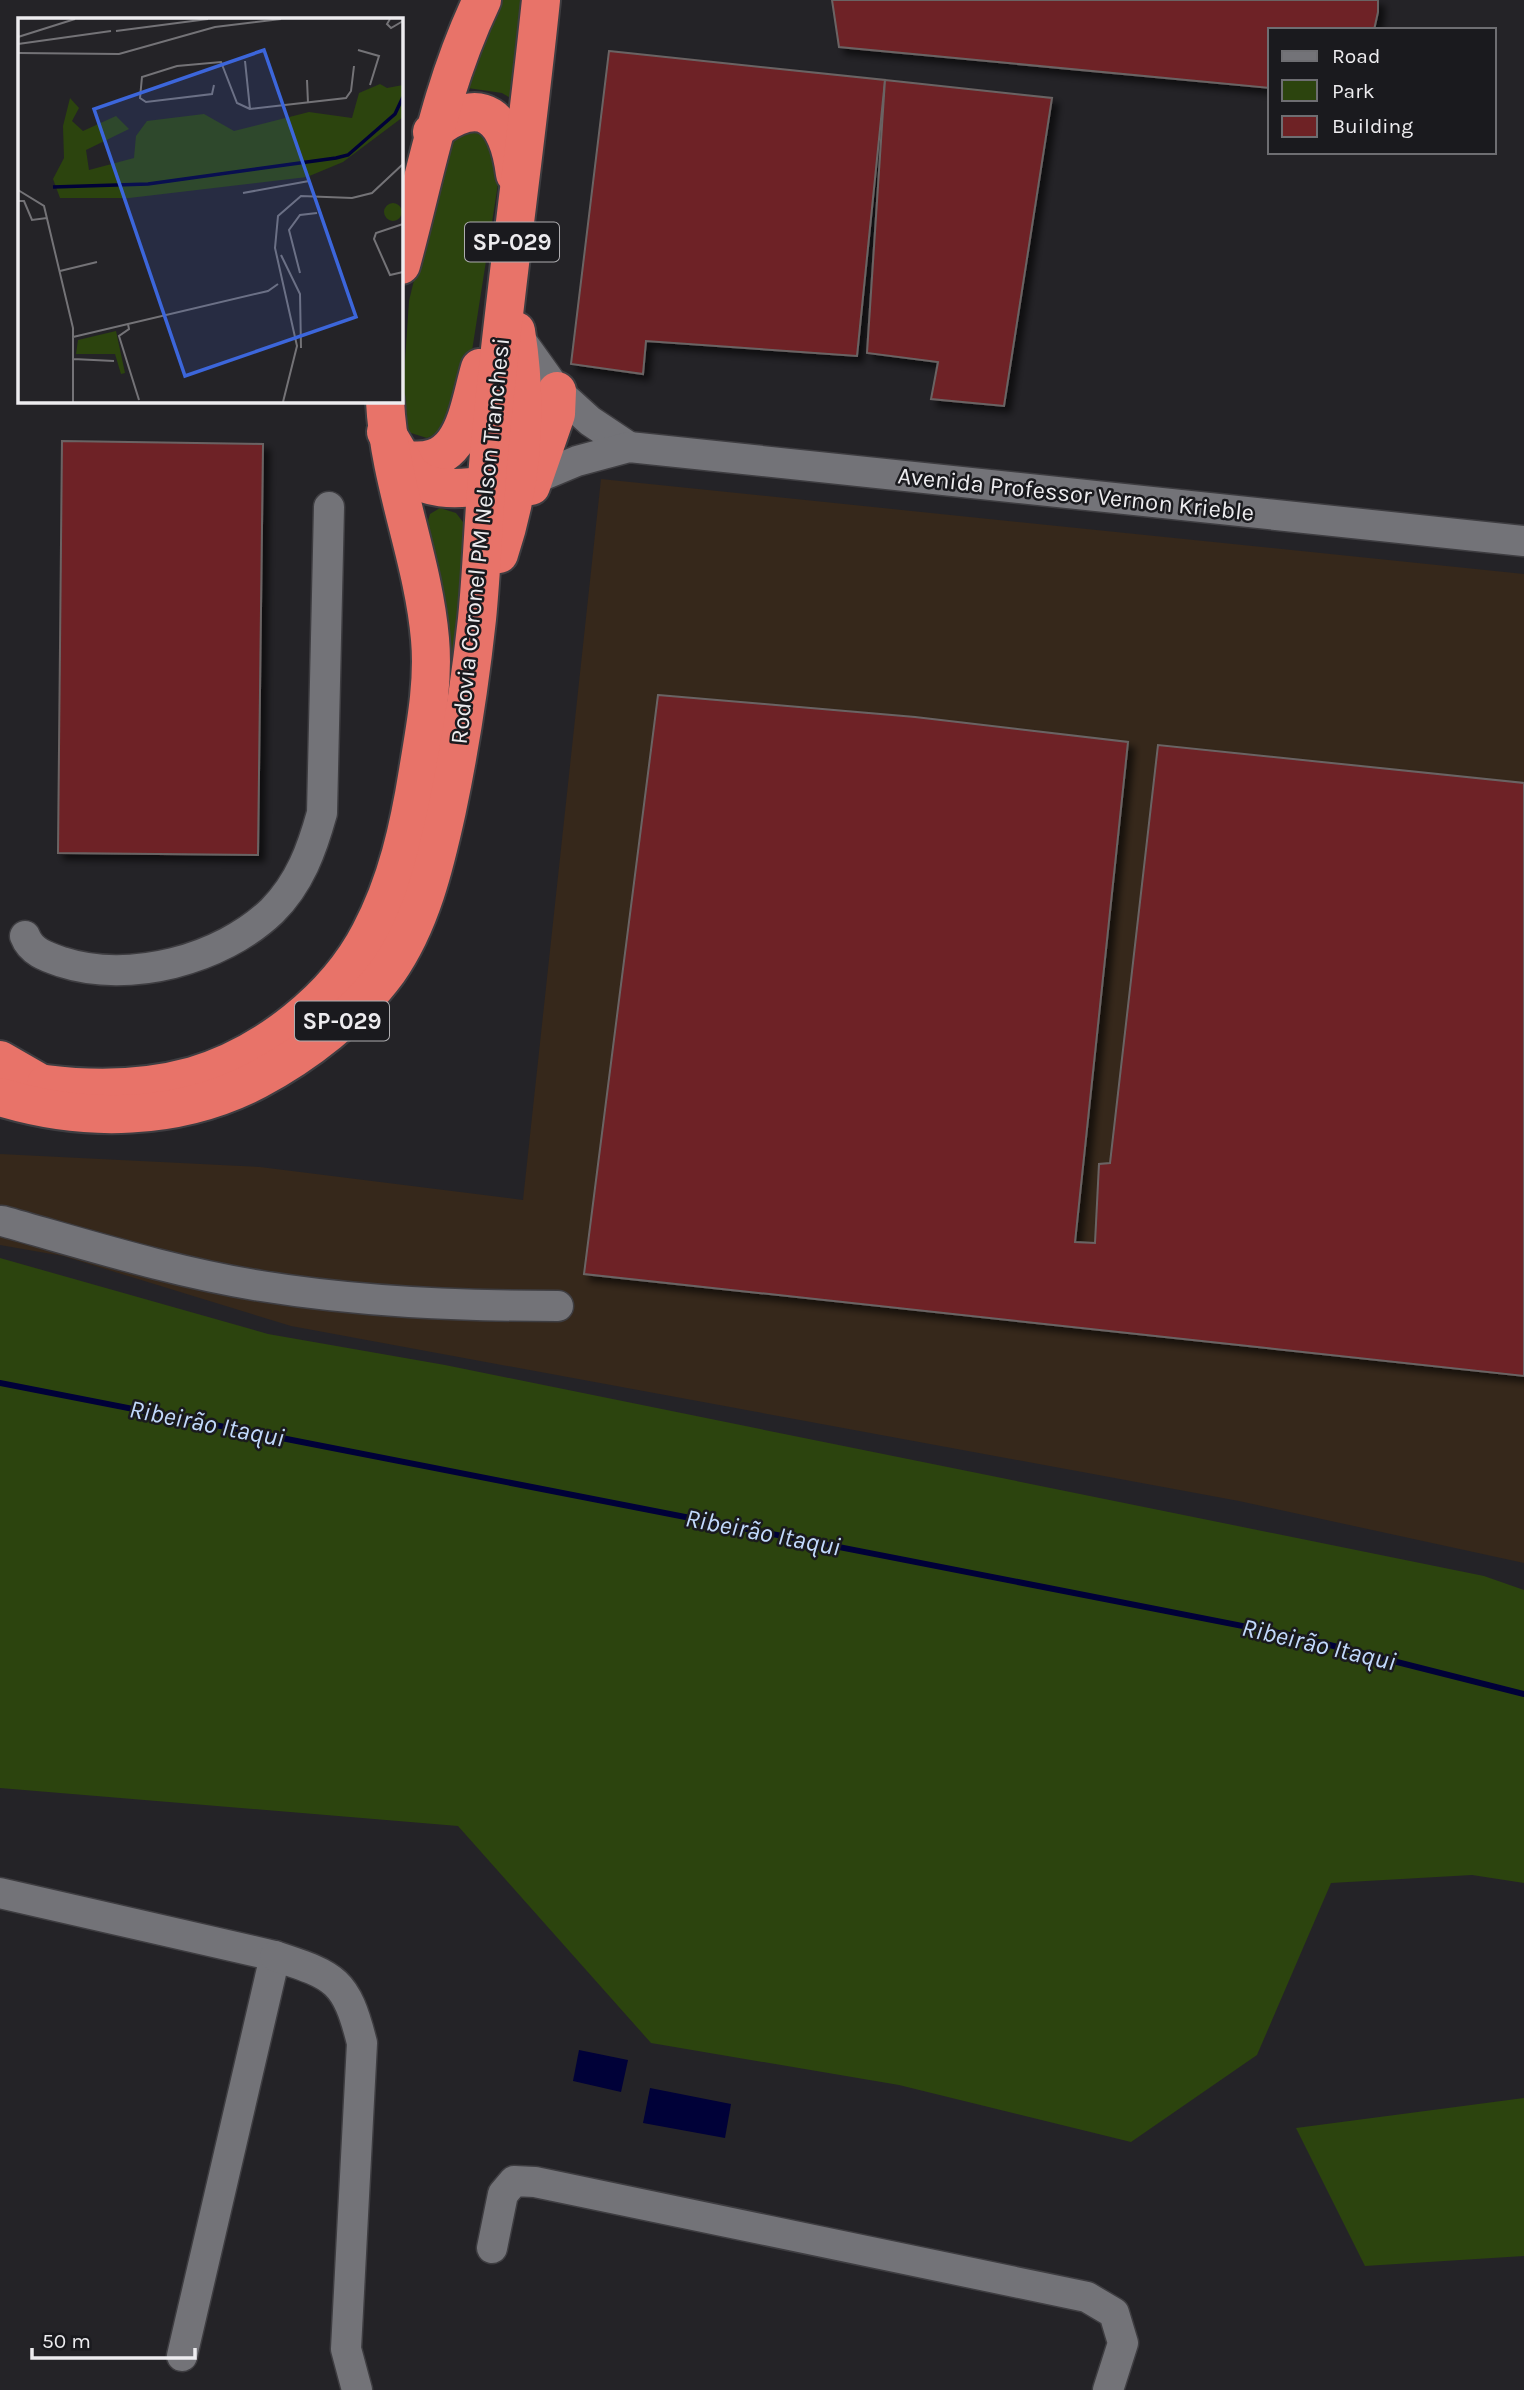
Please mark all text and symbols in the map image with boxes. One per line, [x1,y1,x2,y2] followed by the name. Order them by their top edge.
[18,18,402,402] inset map
[1268,28,1496,154] legend
[1332,44,1380,68] text: Road
[1332,79,1375,103] text: Park
[1332,114,1413,138] text: Building
[465,222,559,262] road number: SP-029
[445,336,515,746] street label: Rodovia Coronel PM Nelson Tranchesi
[896,461,1256,527] street label: Avenida Professor Vernon Krieble
[295,1002,389,1040] road number: SP-029
[127,1393,287,1454] water label: Ribeirão Itaqui
[683,1502,843,1563] water label: Ribeirão Itaqui
[1239,1612,1399,1677] water label: Ribeirão Itaqui
[32,2316,194,2360] scale bar
[42,2329,91,2353] text: 50 m

